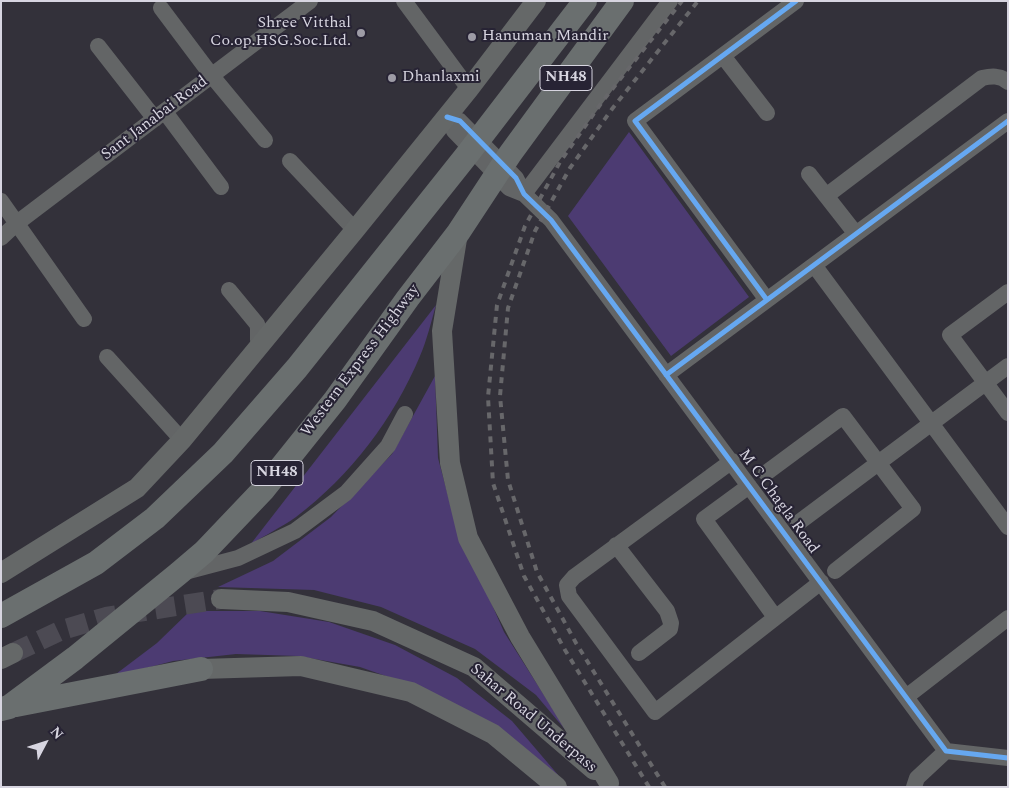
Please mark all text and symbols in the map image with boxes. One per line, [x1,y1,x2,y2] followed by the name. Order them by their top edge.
[210,14,351,52] place label: Shree Vitthal Co.op.HSG.Soc.Ltd.
[355,27,367,39] marker: Shree Vitthal Co.op.HSG.Soc.Ltd.
[482,27,609,47] place label: Hanuman Mandir
[466,31,478,43] marker: Hanuman Mandir
[540,66,592,90] road number: NH48
[402,68,480,88] place label: Dhanlaxmi
[386,72,398,84] marker: Dhanlaxmi
[98,73,212,165] street label: Sant Janabai Road
[298,281,424,441] street label: Western Express Highway
[734,446,822,558] street label: M C Chagla Road
[251,460,303,486] road number: NH48
[466,660,600,778] street label: Sahar Road Underpass
[20,718,70,768] north arrow
[45,722,69,744] text: N

